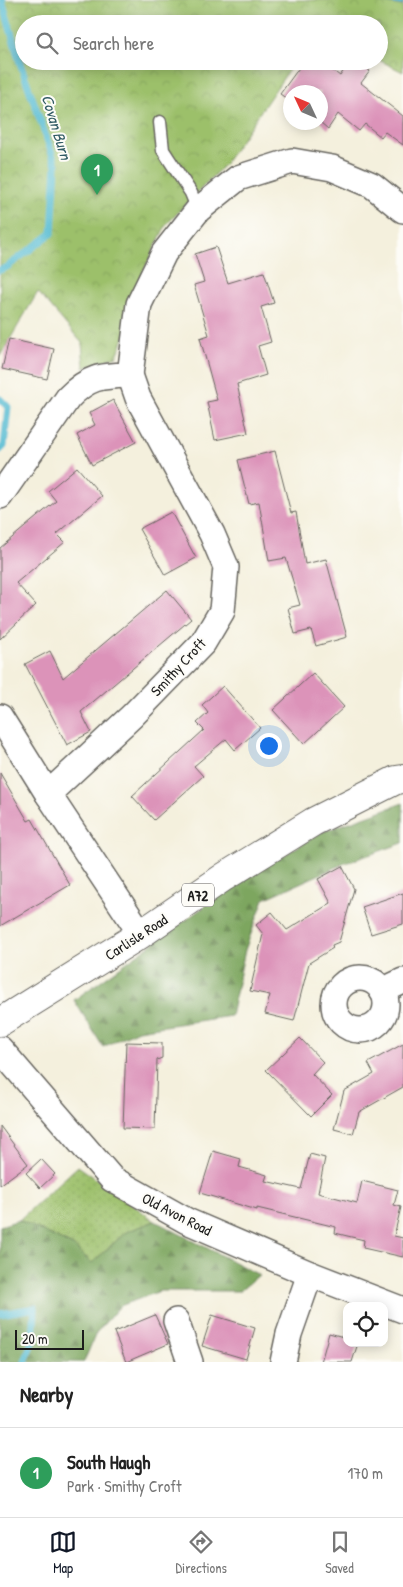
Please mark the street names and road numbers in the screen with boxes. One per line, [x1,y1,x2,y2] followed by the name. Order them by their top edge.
[146,633,211,701] street label: Smithy Croft
[182,884,214,906] road number: A72
[101,909,172,965] street label: Carlisle Road
[138,1187,216,1241] street label: Old Avon Road

